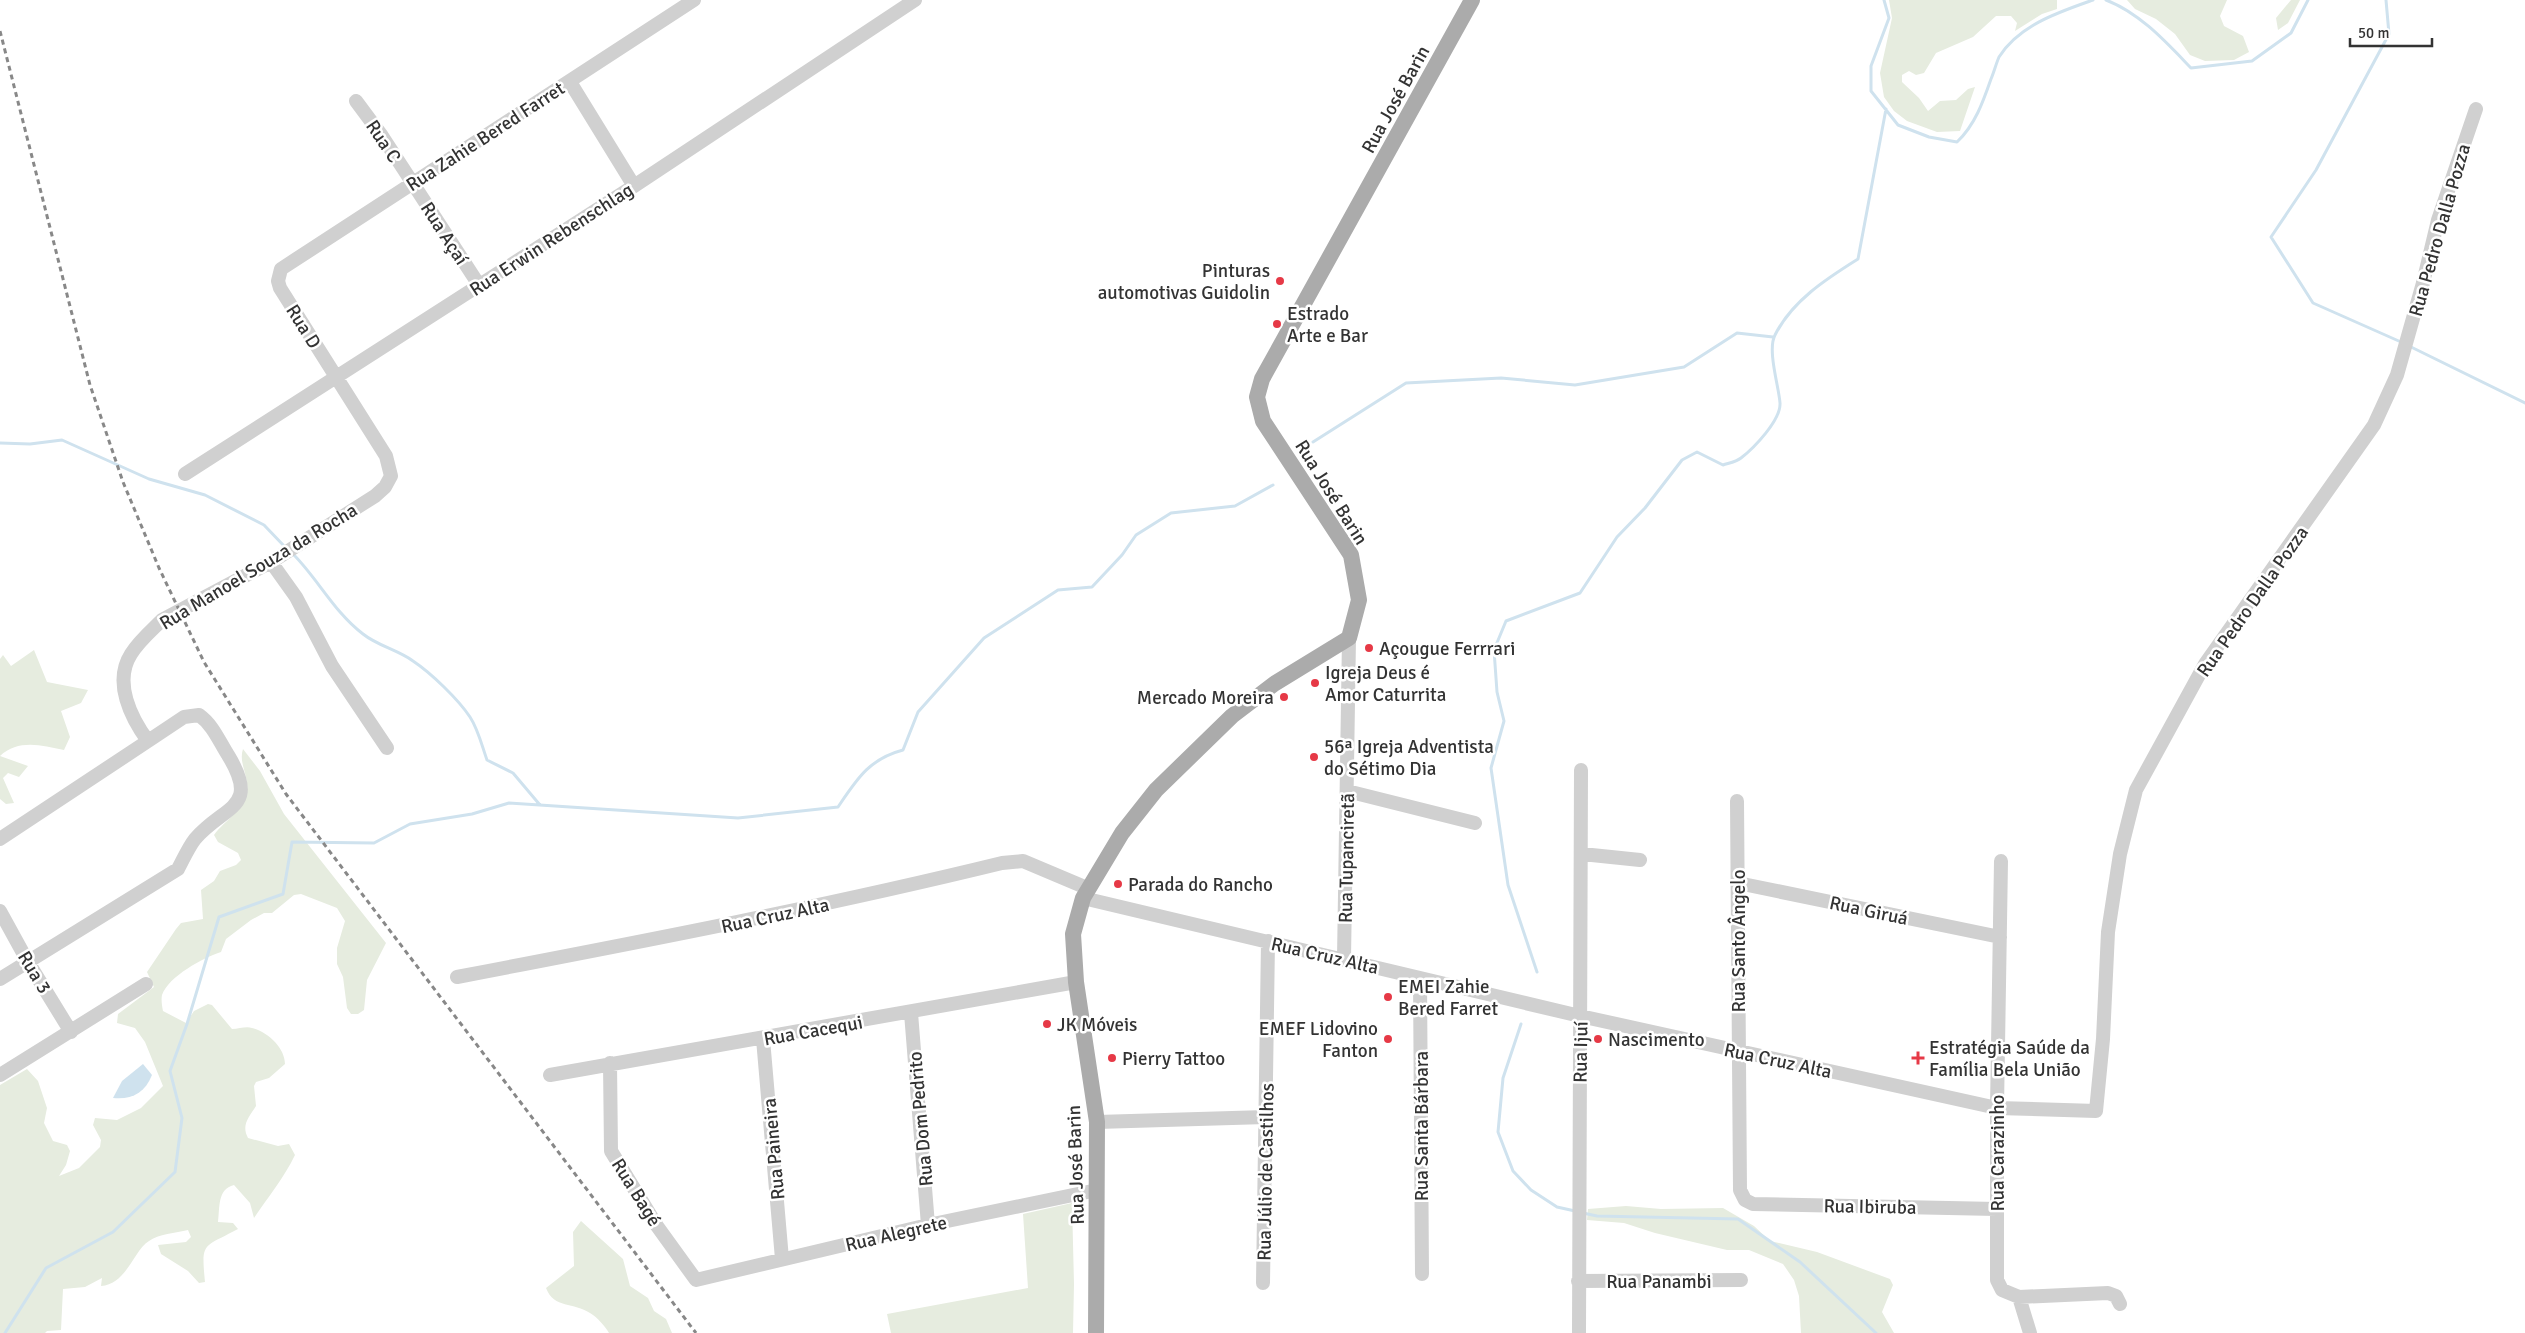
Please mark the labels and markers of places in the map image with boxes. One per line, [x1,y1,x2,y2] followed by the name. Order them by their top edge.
[1098,259,1270,305] place label: Pinturas automotivas Guidolin
[1274,275,1286,287] marker: Pinturas automotivas Guidolin
[1287,302,1368,348] place label: Estrado Arte e Bar
[1271,318,1283,330] marker: Estrado Arte e Bar
[1379,637,1515,661] place label: Açougue Ferrrari
[1363,642,1375,654] marker: Açougue Ferrrari
[1325,661,1446,707] place label: Igreja Deus é Amor Caturrita
[1309,677,1321,689] marker: Igreja Deus é Amor Caturrita
[1137,686,1274,710] place label: Mercado Moreira
[1278,691,1290,703] marker: Mercado Moreira
[1324,735,1494,781] place label: 56ª Igreja Adventista do Sétimo Dia
[1308,751,1320,763] marker: 56ª Igreja Adventista do Sétimo Dia
[1128,873,1273,897] place label: Parada do Rancho
[1112,878,1124,890] marker: Parada do Rancho
[1398,975,1498,1021] place label: EMEI Zahie Bered Farret
[1382,991,1394,1003] marker: EMEI Zahie Bered Farret
[1057,1013,1137,1037] place label: JK Móveis
[1259,1017,1378,1063] place label: EMEF Lidovino Fanton
[1041,1018,1053,1030] marker: JK Móveis
[1608,1028,1705,1052] place label: Nascimento
[1382,1033,1394,1045] marker: EMEF Lidovino Fanton
[1592,1033,1604,1045] marker: Nascimento
[1929,1036,2090,1082] place label: Estratégia Saúde da Família Bela União
[1122,1047,1225,1071] place label: Pierry Tattoo
[1911,1051,1925,1065] marker: Estratégia Saúde da Família Bela União
[1106,1052,1118,1064] marker: Pierry Tattoo

